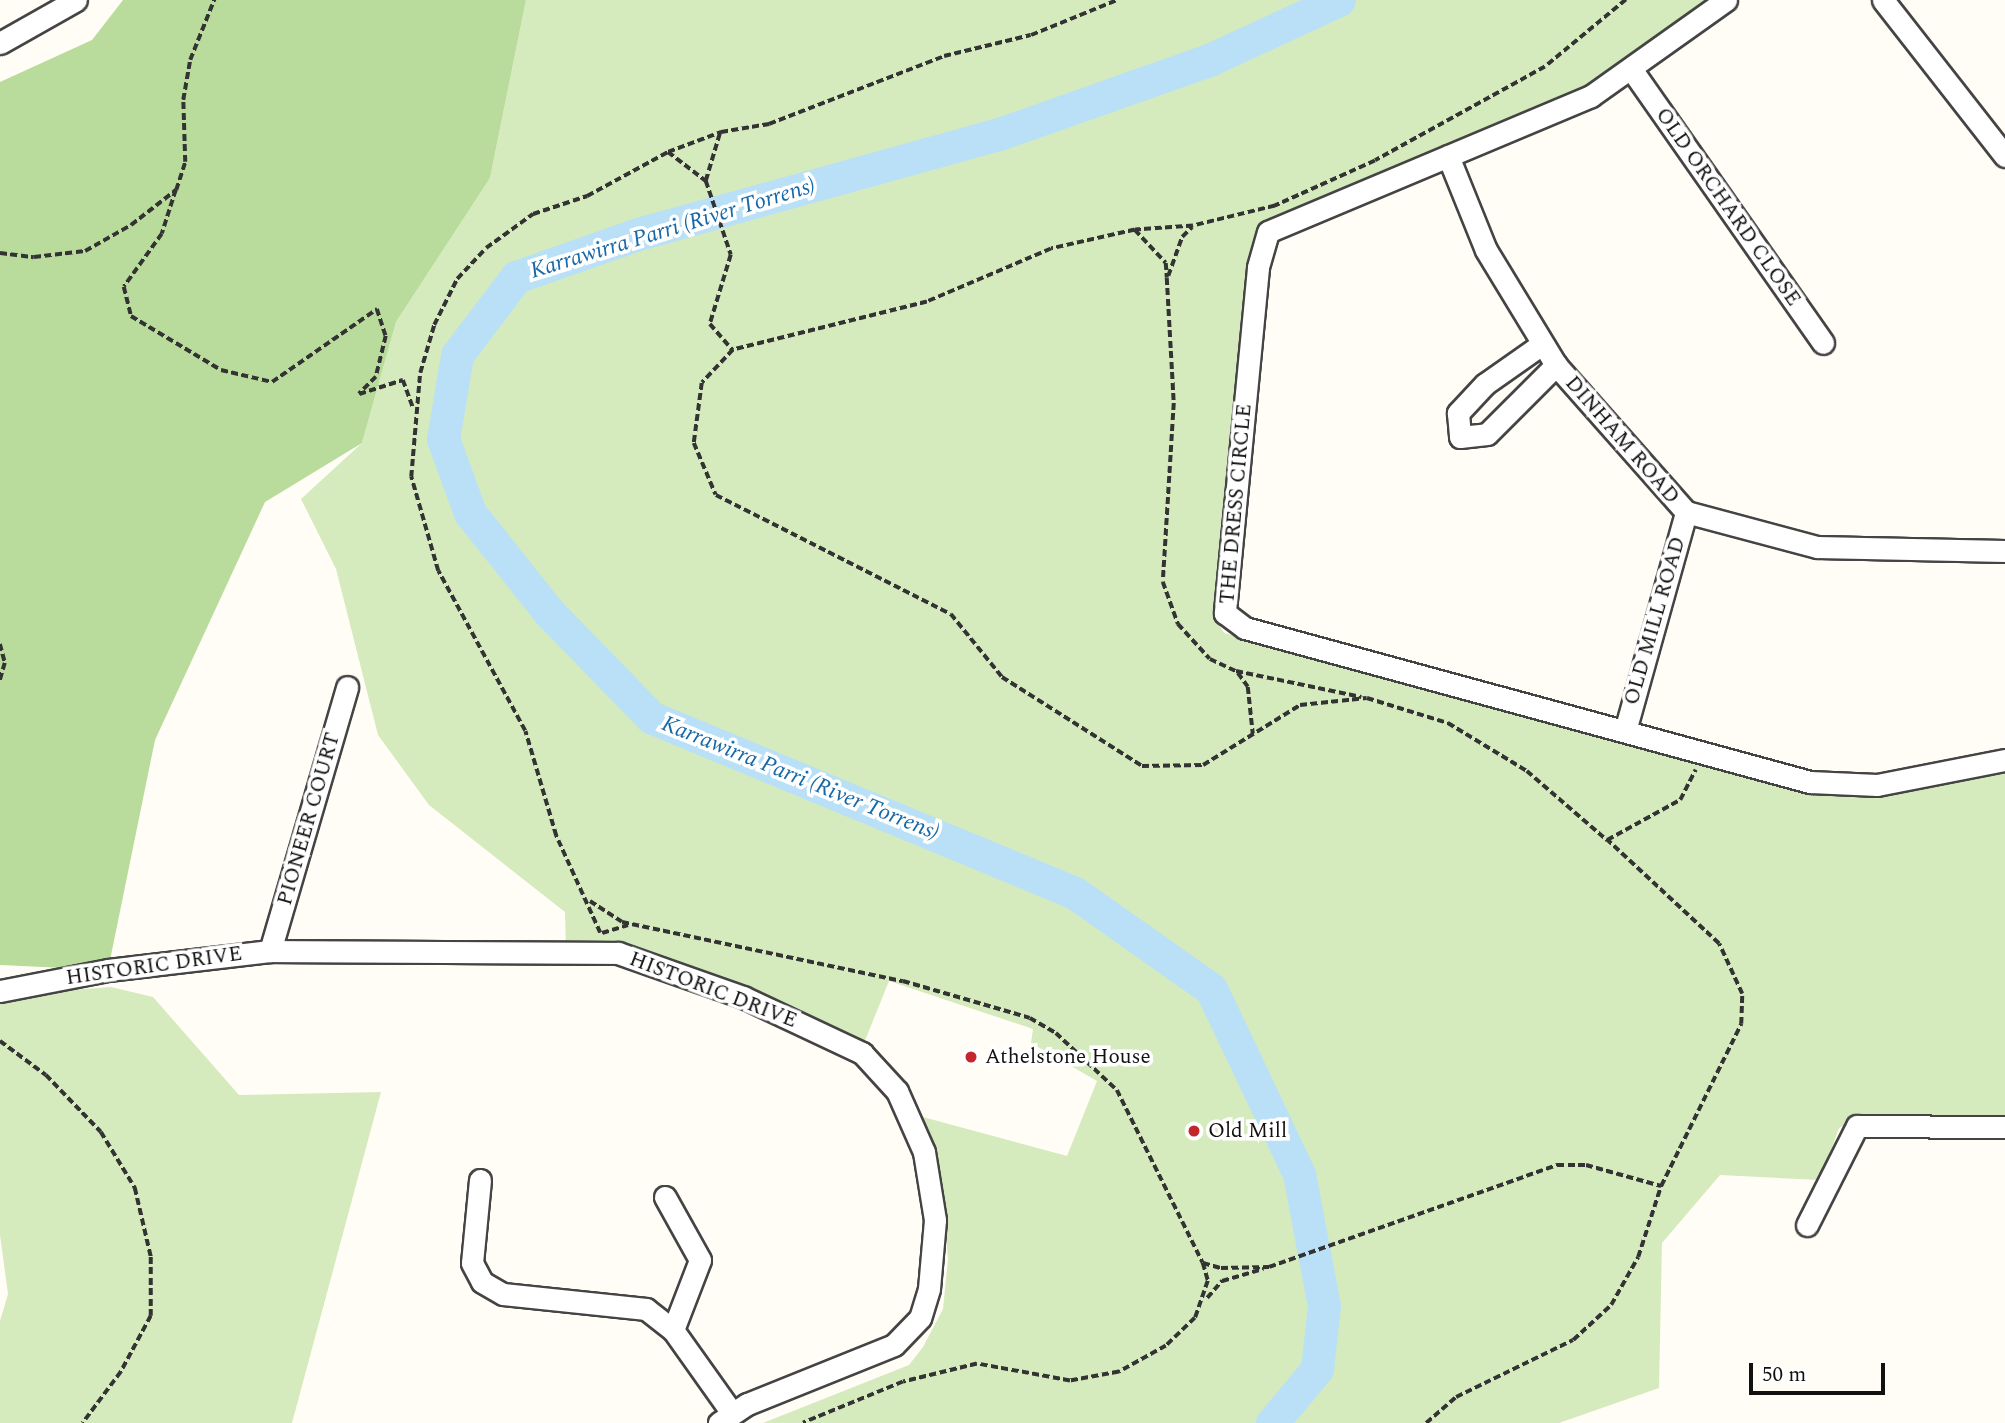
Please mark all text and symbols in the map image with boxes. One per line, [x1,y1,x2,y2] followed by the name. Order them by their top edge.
[1650,103,1806,311] street label: OLD ORCHARD CLOSE
[527,172,819,286] water label: Karrawirra Parri (River Torrens)
[1560,371,1684,509] street label: DINHAM ROAD
[1215,403,1257,605] street label: THE DRESS CIRCLE
[1619,534,1691,708] street label: OLD MILL ROAD
[657,711,943,847] water label: Karrawirra Parri (River Torrens)
[272,730,346,908] street label: PIONEER COURT
[64,941,244,991] street label: HISTORIC DRIVE
[626,946,800,1034] street label: HISTORIC DRIVE
[985,1044,1151,1070] place label: Athelstone House
[963,1049,979,1065] marker: Athelstone House
[1208,1118,1287,1144] place label: Old Mill
[1186,1123,1202,1139] marker: Old Mill
[1753,1350,1890,1394] scale bar
[1762,1359,1806,1391] text: 50 m

